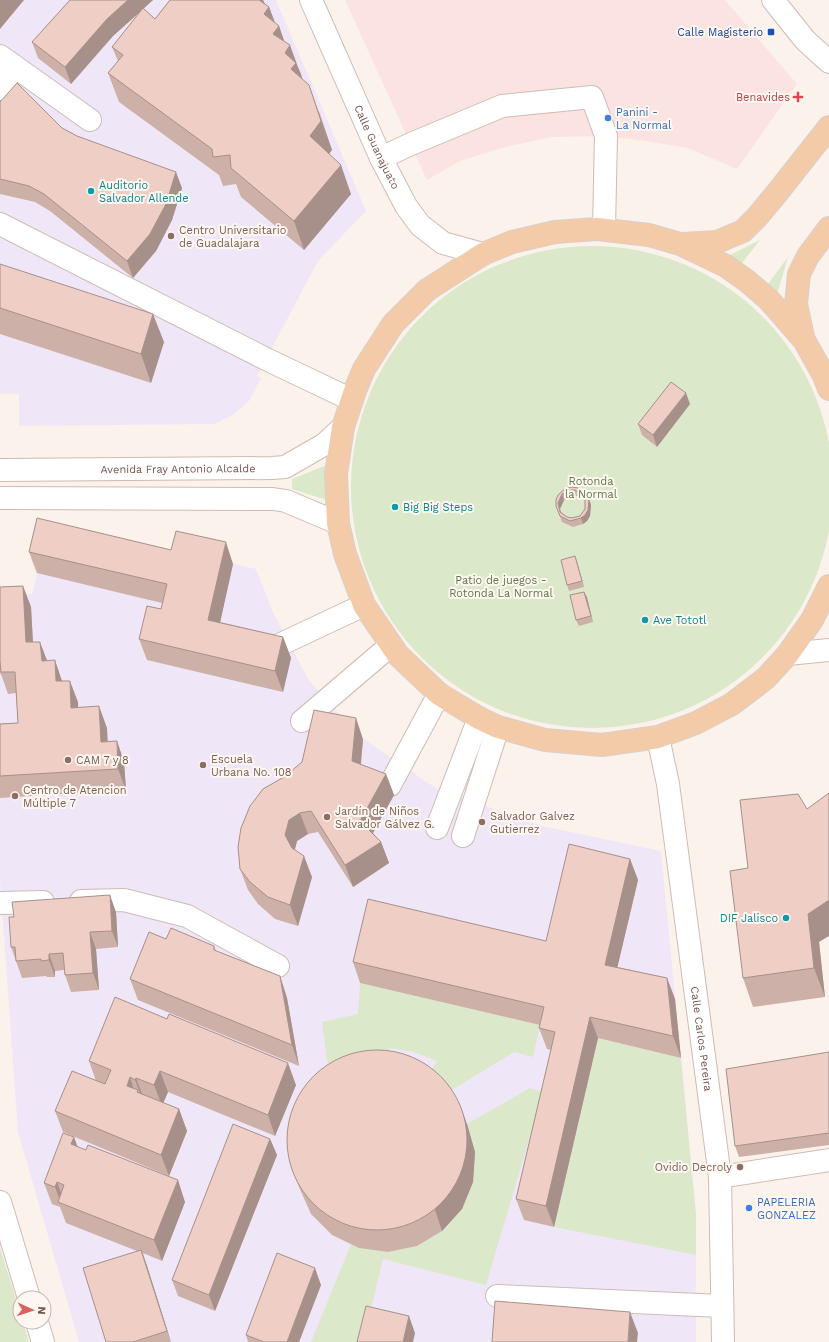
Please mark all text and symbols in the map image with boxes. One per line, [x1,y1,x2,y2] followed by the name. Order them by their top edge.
[677,26,763,39] place label: Calle Magisterio
[766,27,776,37] marker: Calle Magisterio
[736,91,790,104] place label: Benavides
[793,92,803,102] marker: Benavides
[352,103,402,191] street label: Calle Guanajuato
[616,106,672,132] place label: Panini - La Normal
[603,113,613,123] marker: Panini - La Normal
[99,179,189,205] place label: Auditorio Salvador Allende
[86,186,96,196] marker: Auditorio Salvador Allende
[179,224,286,250] place label: Centro Universitario de Guadalajara
[166,231,176,241] marker: Centro Universitario de Guadalajara
[100,462,256,476] street label: Avenida Fray Antonio Alcalde
[565,475,618,501] park label: Rotonda la Normal
[403,501,473,514] place label: Big Big Steps
[390,502,400,512] marker: Big Big Steps
[449,574,553,600] park label: Patio de juegos - Rotonda La Normal
[653,614,707,627] place label: Ave Tototl
[640,615,650,625] marker: Ave Tototl
[211,753,292,779] place label: Escuela Urbana No. 108
[76,754,129,767] place label: CAM 7 y 8
[63,755,73,765] marker: CAM 7 y 8
[198,760,208,770] marker: Escuela Urbana No. 108
[23,784,127,810] place label: Centro de Atencion Múltiple 7
[10,791,20,801] marker: Centro de Atencion Múltiple 7
[335,805,435,831] place label: Jardín de Niños Salvador Gálvez G.
[490,810,575,836] place label: Salvador Galvez Gutierrez
[322,812,332,822] marker: Jardín de Niños Salvador Gálvez G.
[477,817,487,827] marker: Salvador Galvez Gutierrez
[720,912,778,925] place label: DIF Jalisco
[781,913,791,923] marker: DIF Jalisco
[688,985,715,1092] street label: Calle Carlos Pereira
[655,1161,732,1174] place label: Ovidio Decroly
[735,1162,745,1172] marker: Ovidio Decroly
[757,1196,816,1222] place label: PAPELERIA GONZALEZ
[744,1203,754,1213] marker: PAPELERIA GONZALEZ
[12,1290,52,1330] north arrow
[35,1306,48,1315] text: N

